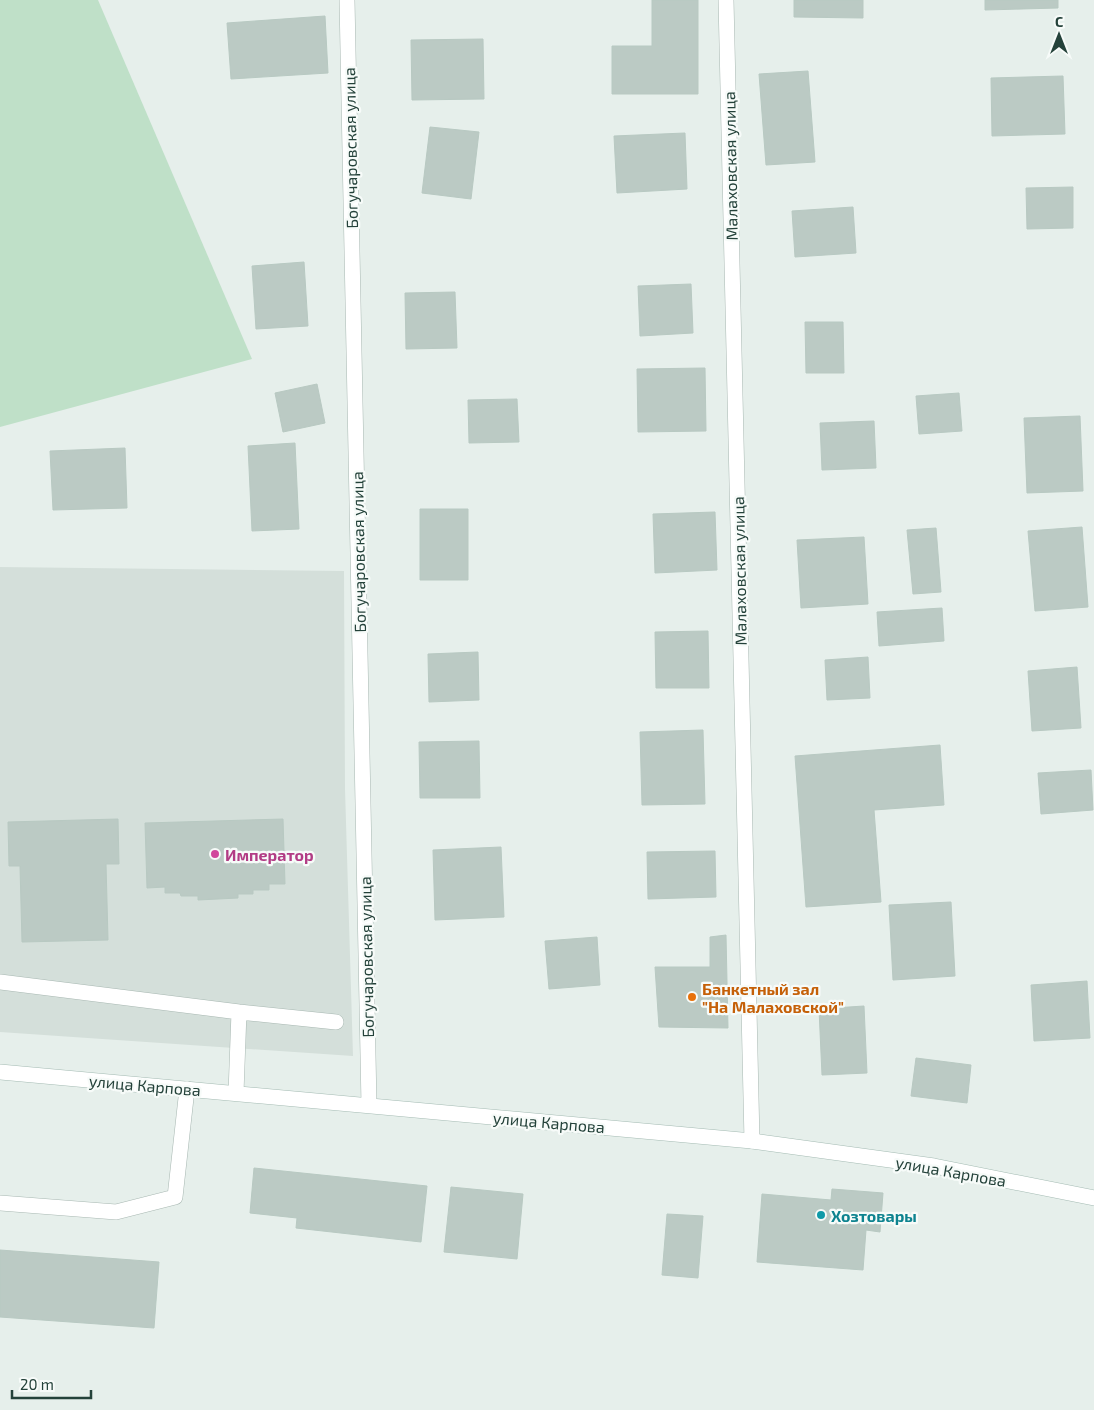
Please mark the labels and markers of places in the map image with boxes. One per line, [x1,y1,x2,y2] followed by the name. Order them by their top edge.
[225,845,314,864] place label: Император
[209,848,221,860] marker: Император
[702,979,844,1016] place label: Банкетный зал "На Малаховской"
[686,991,698,1003] marker: Банкетный зал "На Малаховской"
[831,1206,917,1225] place label: Хозтовары
[815,1209,827,1221] marker: Хозтовары

